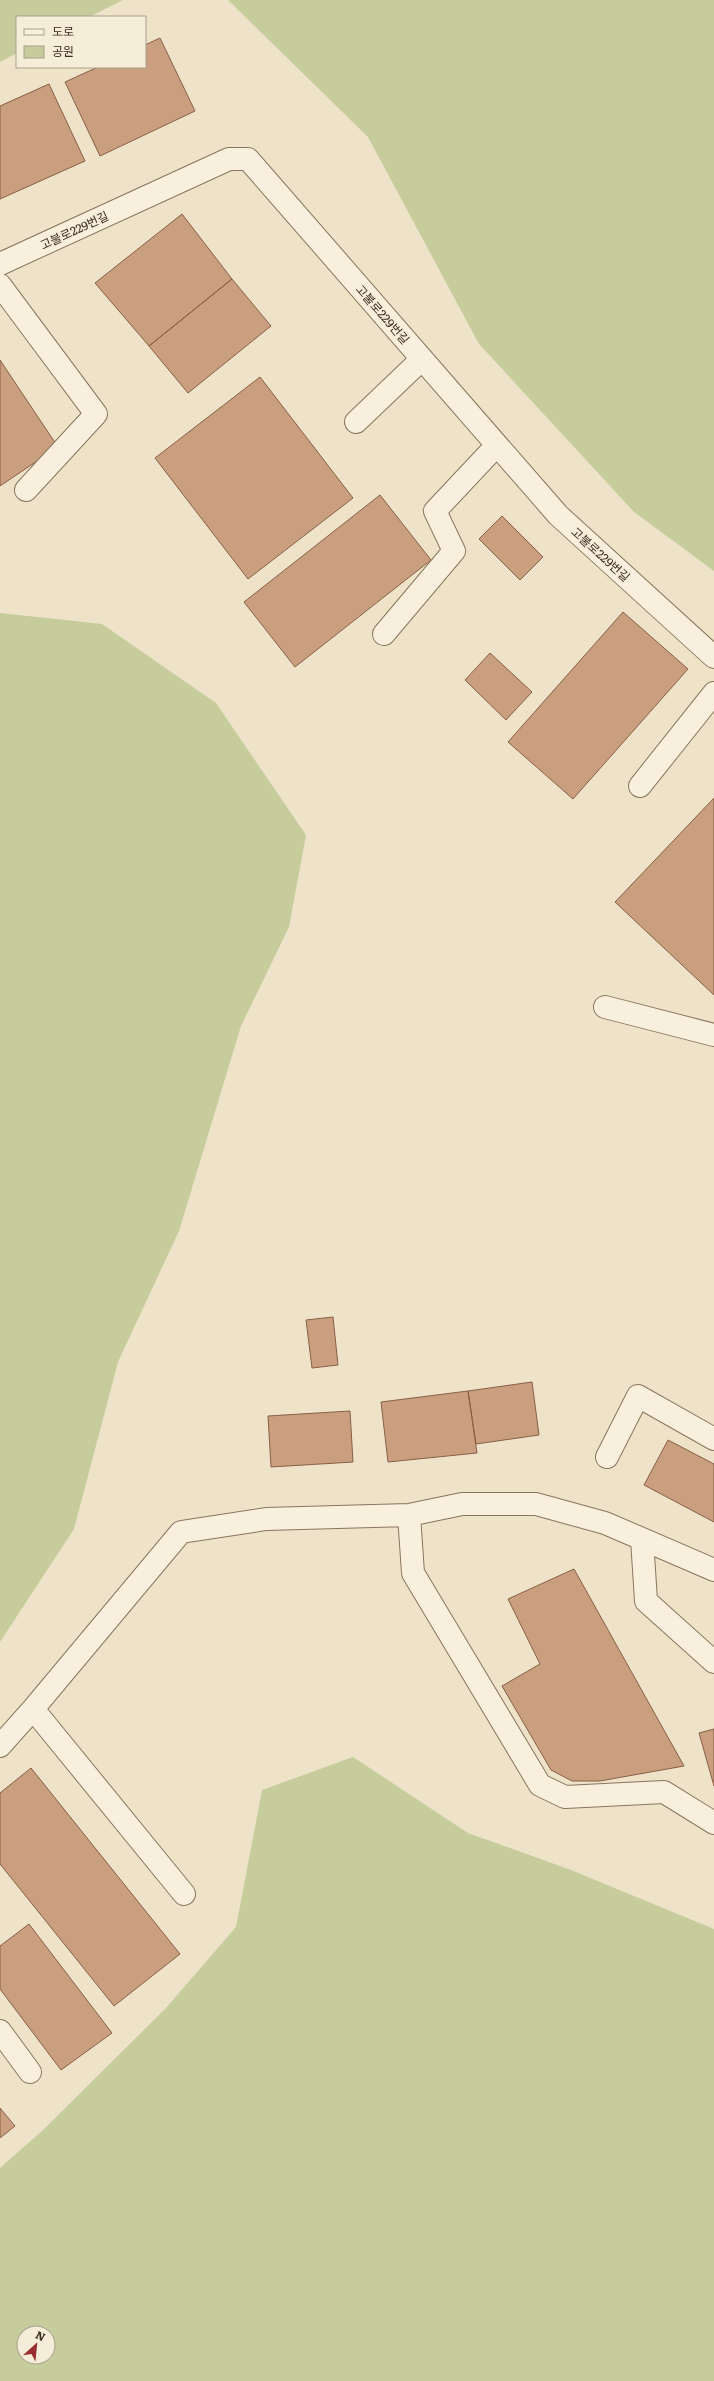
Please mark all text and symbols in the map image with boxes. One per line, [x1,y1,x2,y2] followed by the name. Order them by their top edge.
[16,16,146,68] legend
[52,22,74,40] text: 도로
[52,42,74,60] text: 공원
[37,206,111,254] street label: 고불로229번길
[352,280,414,348] street label: 고불로229번길
[568,523,634,585] street label: 고불로229번길
[16,2325,56,2365] north arrow
[33,2326,49,2344] text: N

